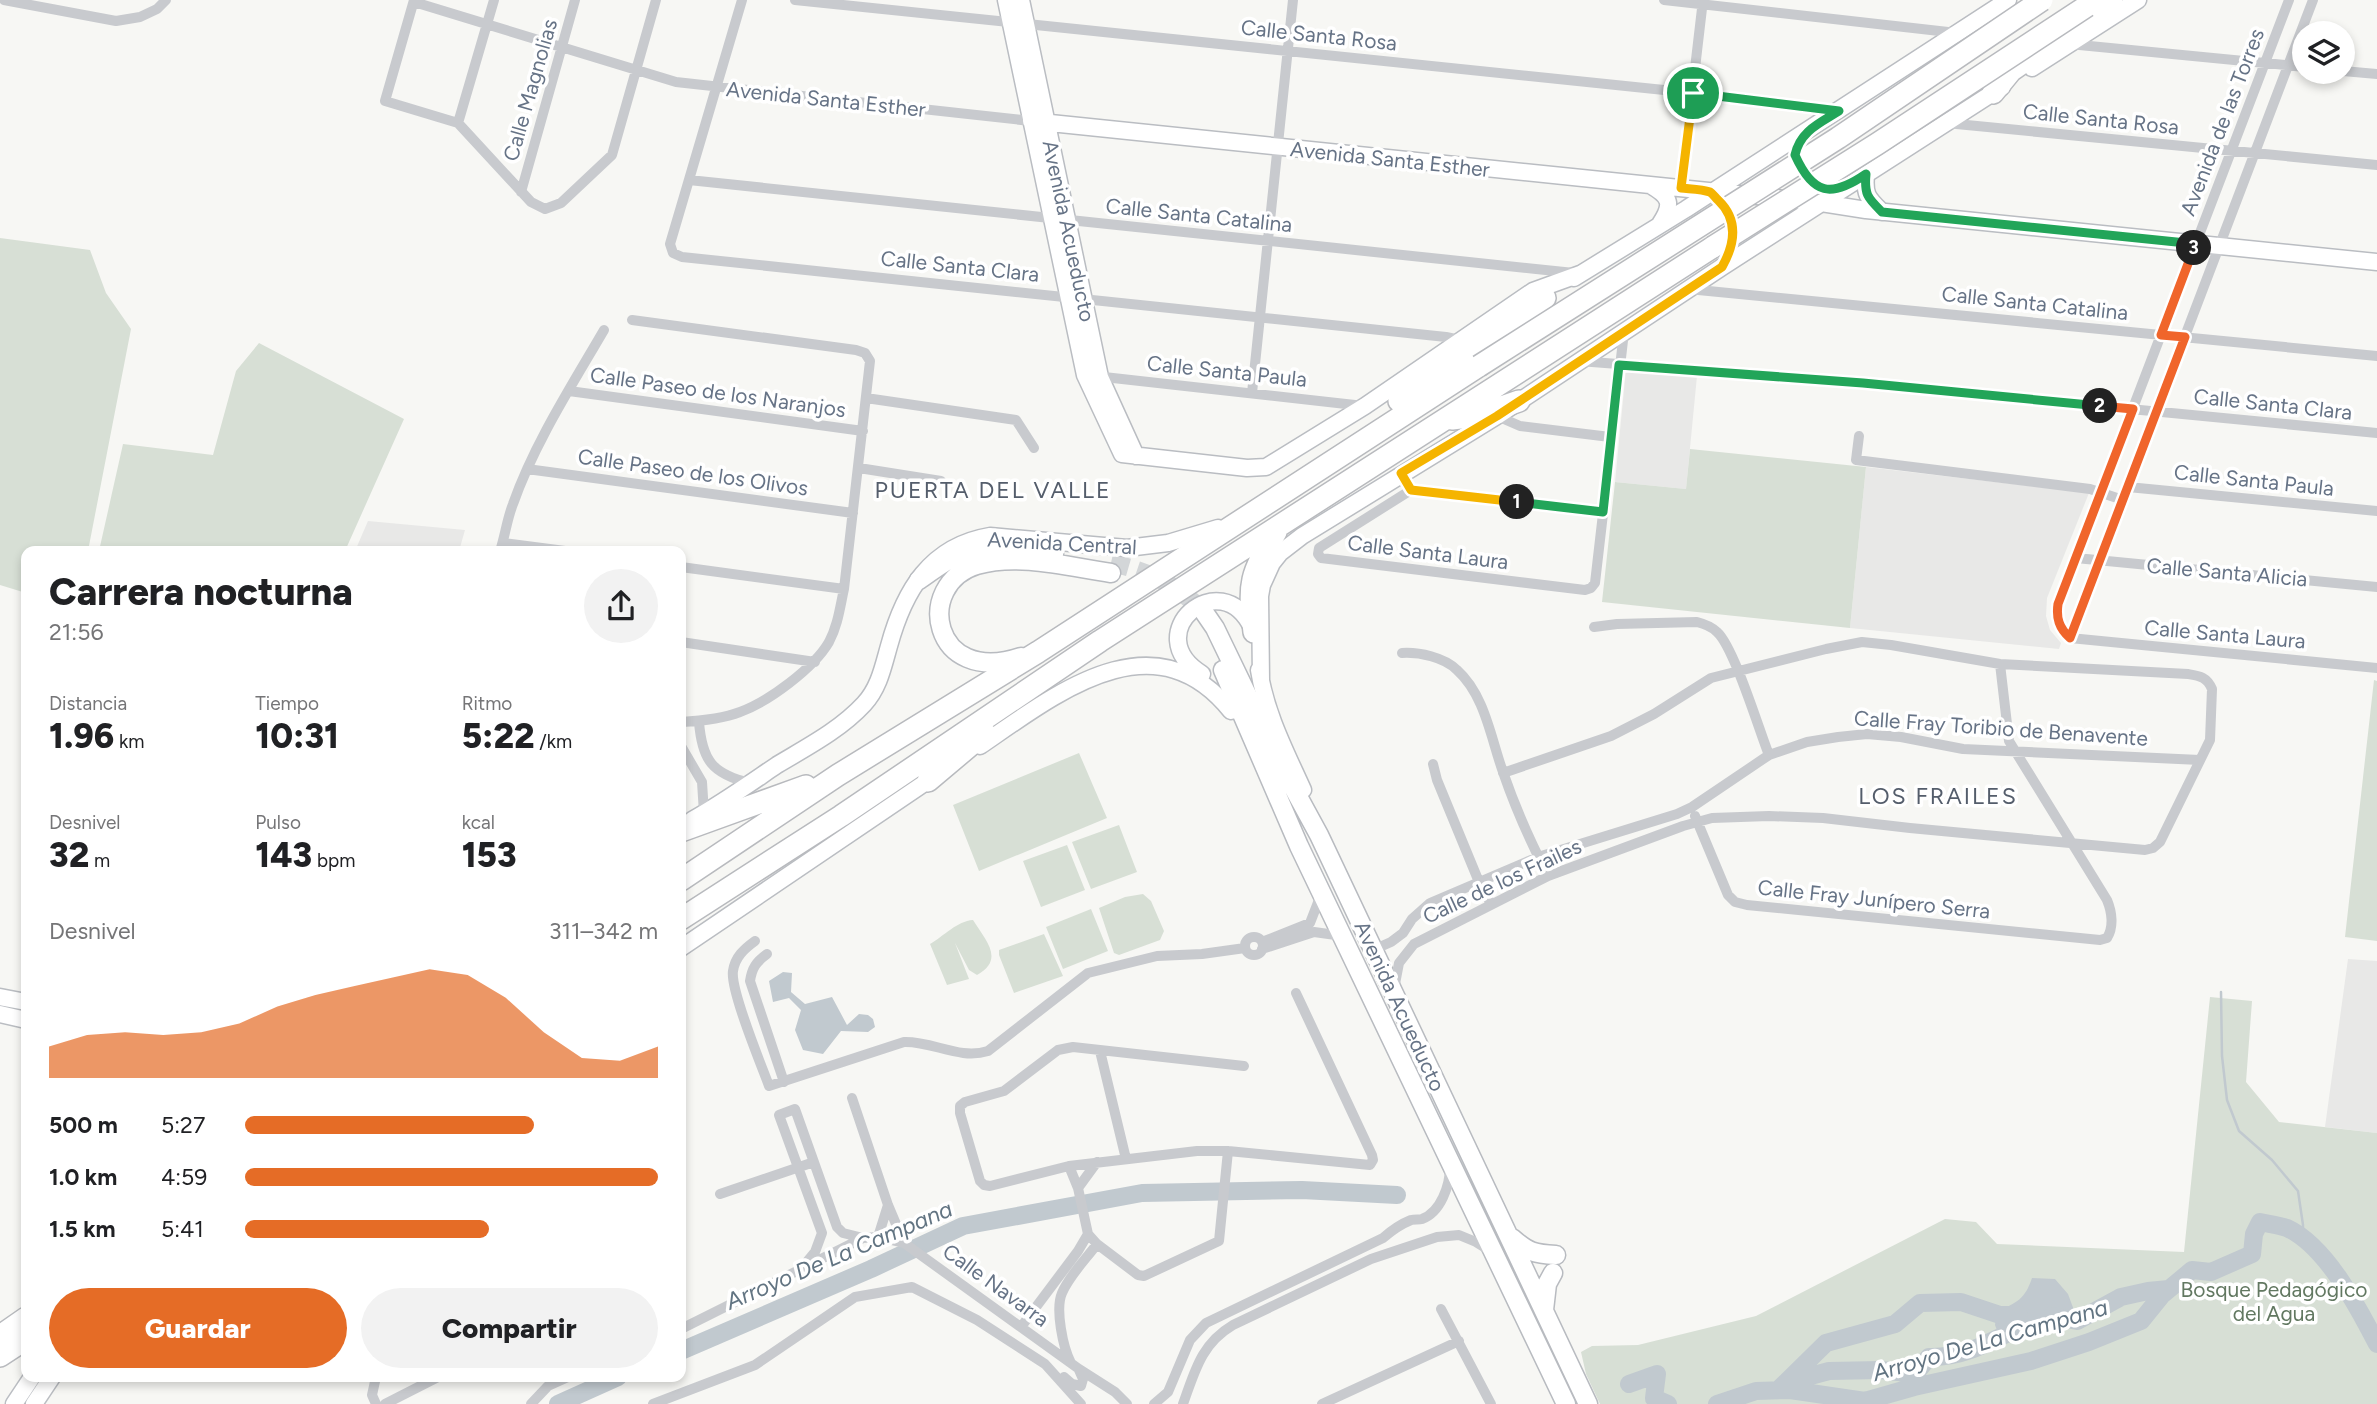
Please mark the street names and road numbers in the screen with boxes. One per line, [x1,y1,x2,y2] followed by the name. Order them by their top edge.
[1240,14,1398,56] street label: Calle Santa Rosa
[498,16,562,164] street label: Calle Magnolias
[2175,25,2269,219] street label: Avenida de las Torres
[725,76,927,122] street label: Avenida Santa Esther
[2022,98,2180,140] street label: Calle Santa Rosa
[1289,136,1491,182] street label: Avenida Santa Esther
[1038,138,1100,324] street label: Avenida Acueducto
[1105,193,1293,237] street label: Calle Santa Catalina
[880,245,1040,287] street label: Calle Santa Clara
[1941,281,2129,325] street label: Calle Santa Catalina
[1146,350,1308,392] street label: Calle Santa Paula
[589,362,847,422] street label: Calle Paseo de los Naranjos
[2193,383,2353,425] street label: Calle Santa Clara
[576,443,810,501] street label: Calle Paseo de los Olivos
[2173,459,2335,501] street label: Calle Santa Paula
[987,527,1137,559] street label: Avenida Central
[1346,530,1510,574] street label: Calle Santa Laura
[2145,553,2309,591] street label: Calle Santa Alicia
[2143,614,2307,654] street label: Calle Santa Laura
[1853,705,2149,751] street label: Calle Fray Toribio de Benavente
[1419,833,1585,929] street label: Calle de los Frailes
[1757,874,1991,924] street label: Calle Fray Junípero Serra
[1350,917,1450,1095] street label: Avenida Acueducto
[938,1238,1054,1332] street label: Calle Navarra

